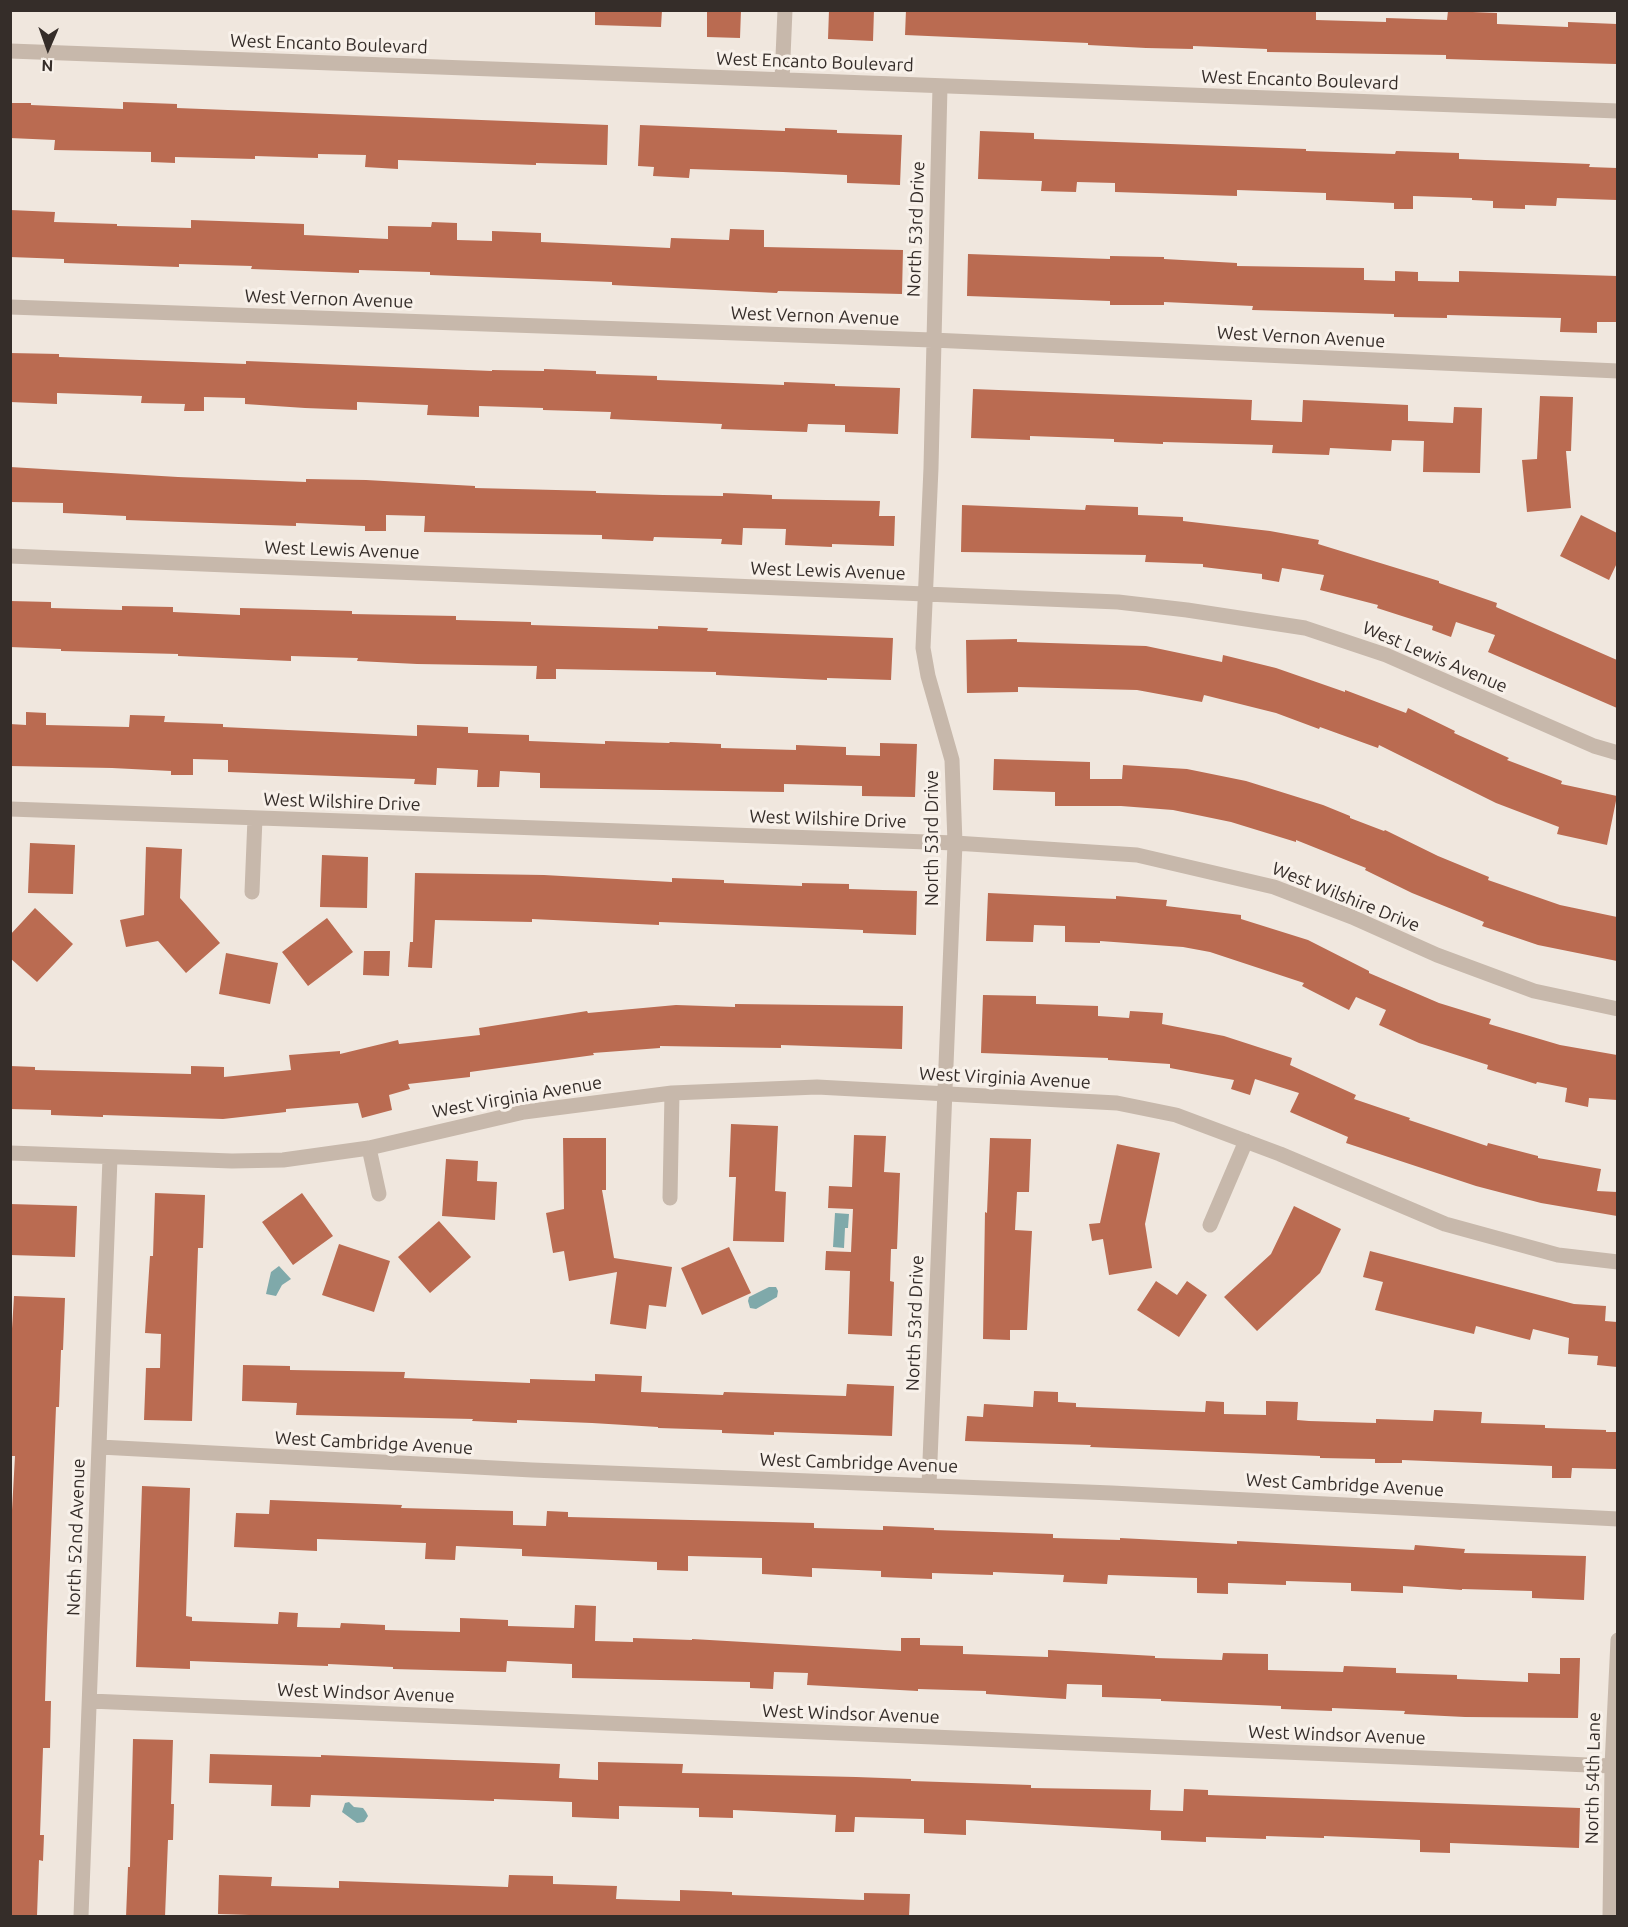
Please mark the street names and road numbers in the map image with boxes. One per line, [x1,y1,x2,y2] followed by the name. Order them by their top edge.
[230,30,428,58] street label: West Encanto Boulevard
[716,48,914,76] street label: West Encanto Boulevard
[1201,66,1399,94] street label: West Encanto Boulevard
[903,161,929,297] street label: North 53rd Drive
[244,285,414,313] street label: West Vernon Avenue
[730,302,900,330] street label: West Vernon Avenue
[1216,322,1386,352] street label: West Vernon Avenue
[264,536,420,564] street label: West Lewis Avenue
[750,557,906,585] street label: West Lewis Avenue
[1359,617,1511,697] street label: West Lewis Avenue
[921,770,943,906] street label: North 53rd Drive
[263,788,421,816] street label: West Wilshire Drive
[749,805,907,833] street label: West Wilshire Drive
[1269,858,1423,936] street label: West Wilshire Drive
[919,1063,1091,1093] street label: West Virginia Avenue
[430,1071,604,1123] street label: West Virginia Avenue
[902,1255,928,1391] street label: North 53rd Drive
[274,1427,474,1459] street label: West Cambridge Avenue
[759,1449,959,1477] street label: West Cambridge Avenue
[62,1458,90,1616] street label: North 52nd Avenue
[1245,1469,1445,1501] street label: West Cambridge Avenue
[277,1679,455,1707] street label: West Windsor Avenue
[762,1700,940,1728] street label: West Windsor Avenue
[1581,1712,1605,1844] street label: North 54th Lane
[1248,1721,1426,1749] street label: West Windsor Avenue

